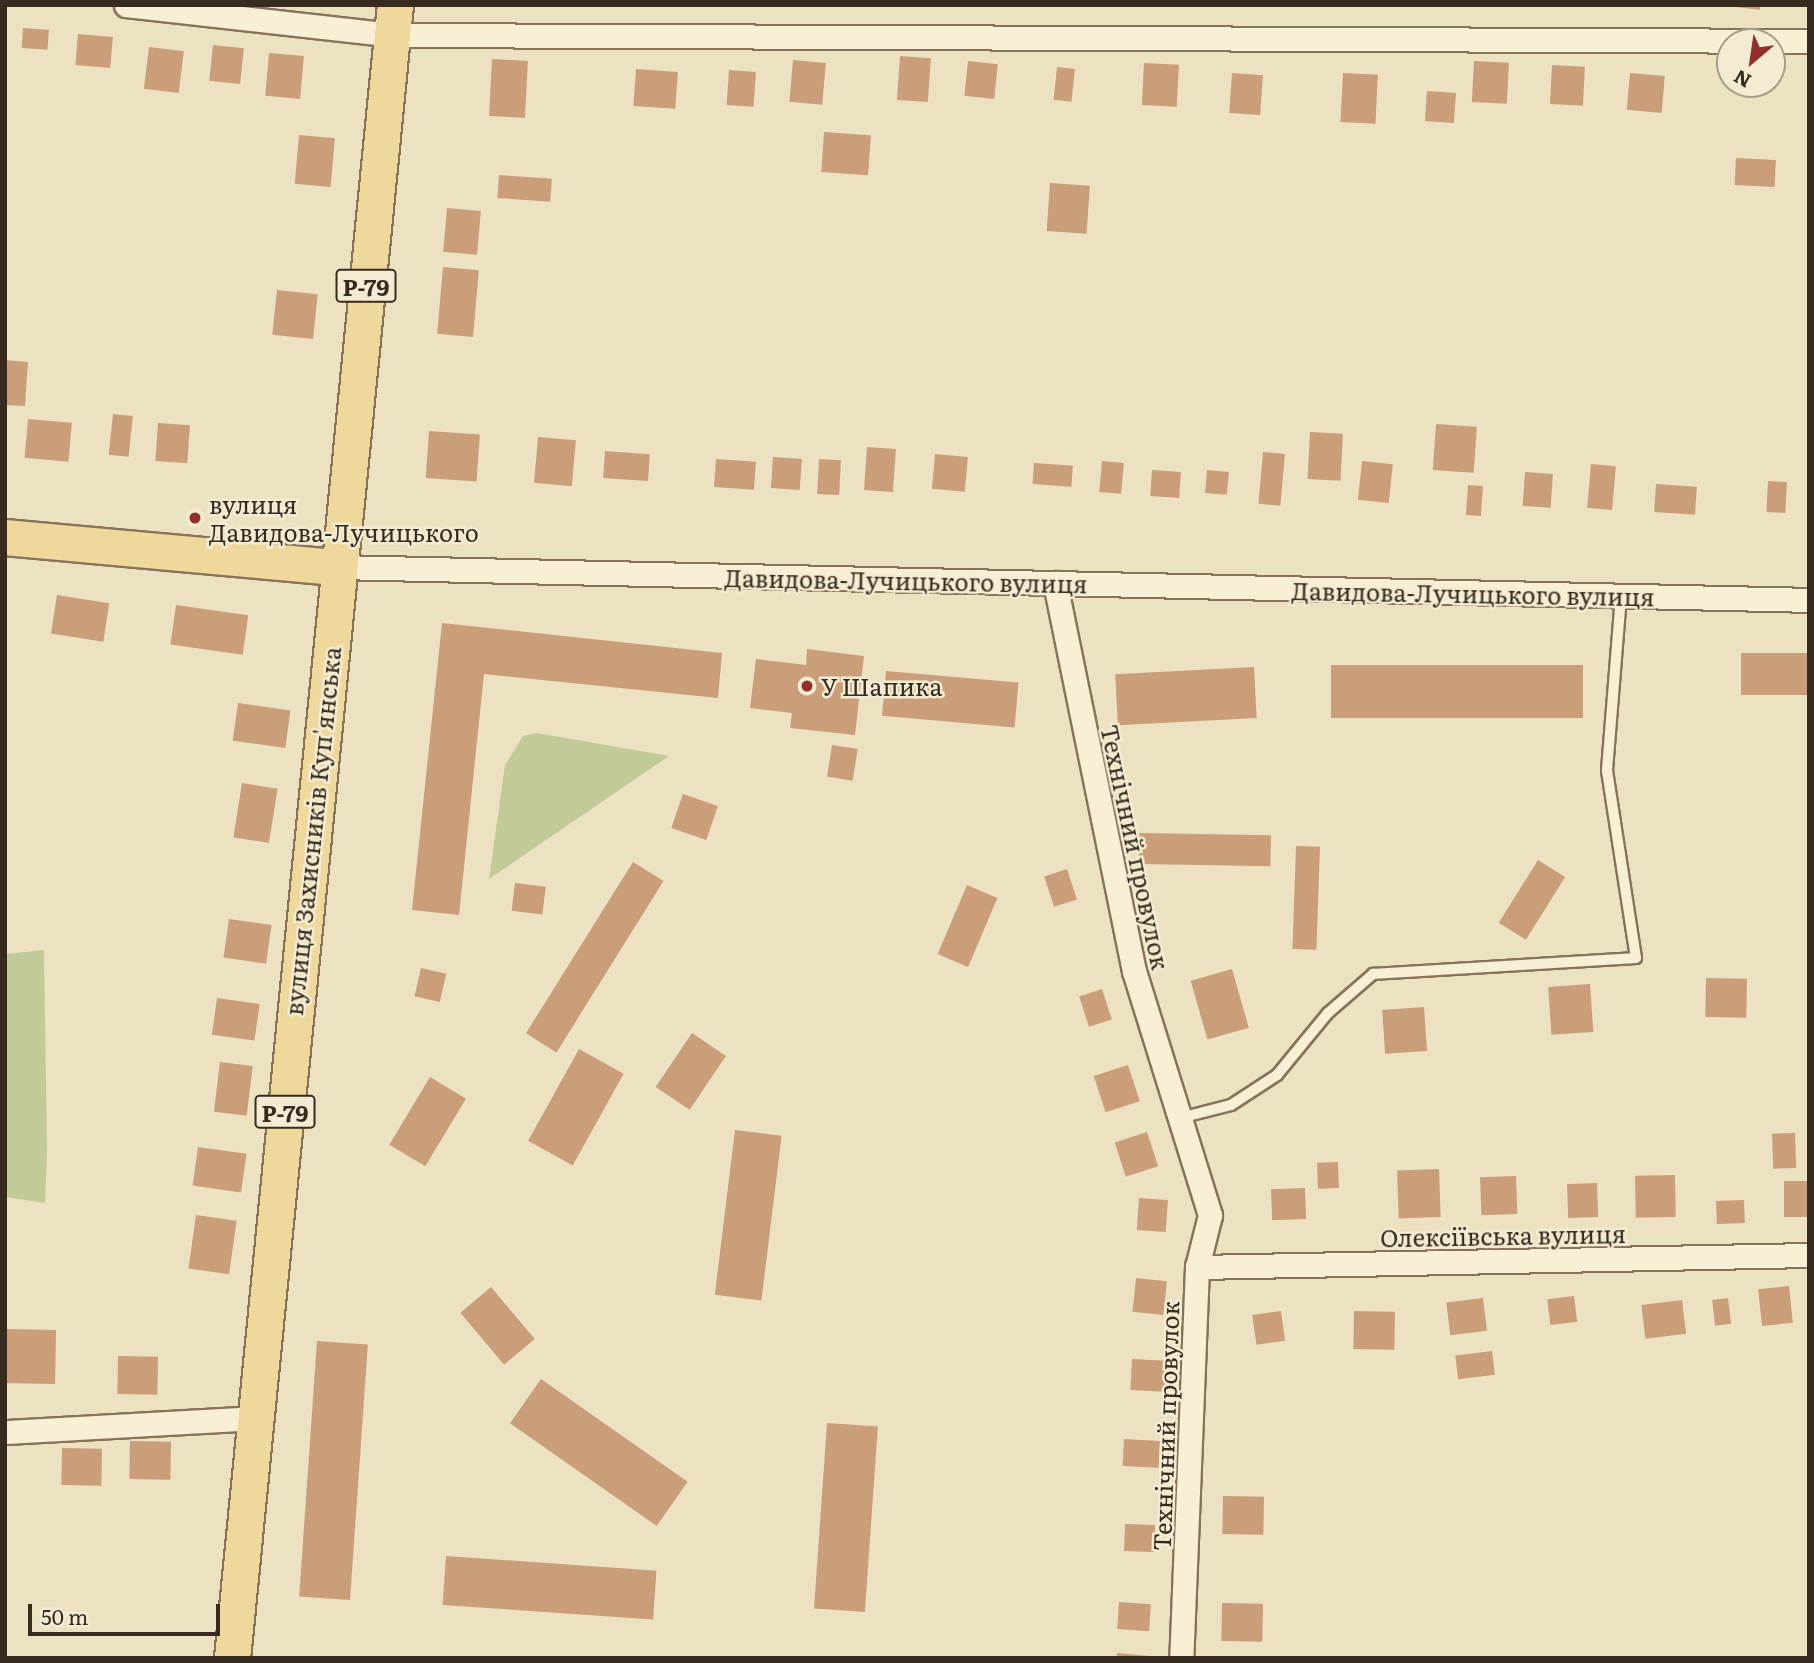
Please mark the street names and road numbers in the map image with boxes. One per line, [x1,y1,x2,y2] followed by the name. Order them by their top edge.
[334,266,398,306] road number: Р-79
[724,562,1088,598] street label: Давидова-Лучицького вулиця
[1291,575,1655,611] street label: Давидова-Лучицького вулиця
[278,645,346,1017] street label: вулиця Захисників Куп'янська
[1096,722,1176,972] street label: Технічний провулок
[254,1092,316,1132] road number: Р-79
[1380,1218,1626,1252] street label: Олексіївська вулиця
[1146,1301,1184,1551] street label: Технічний провулок

